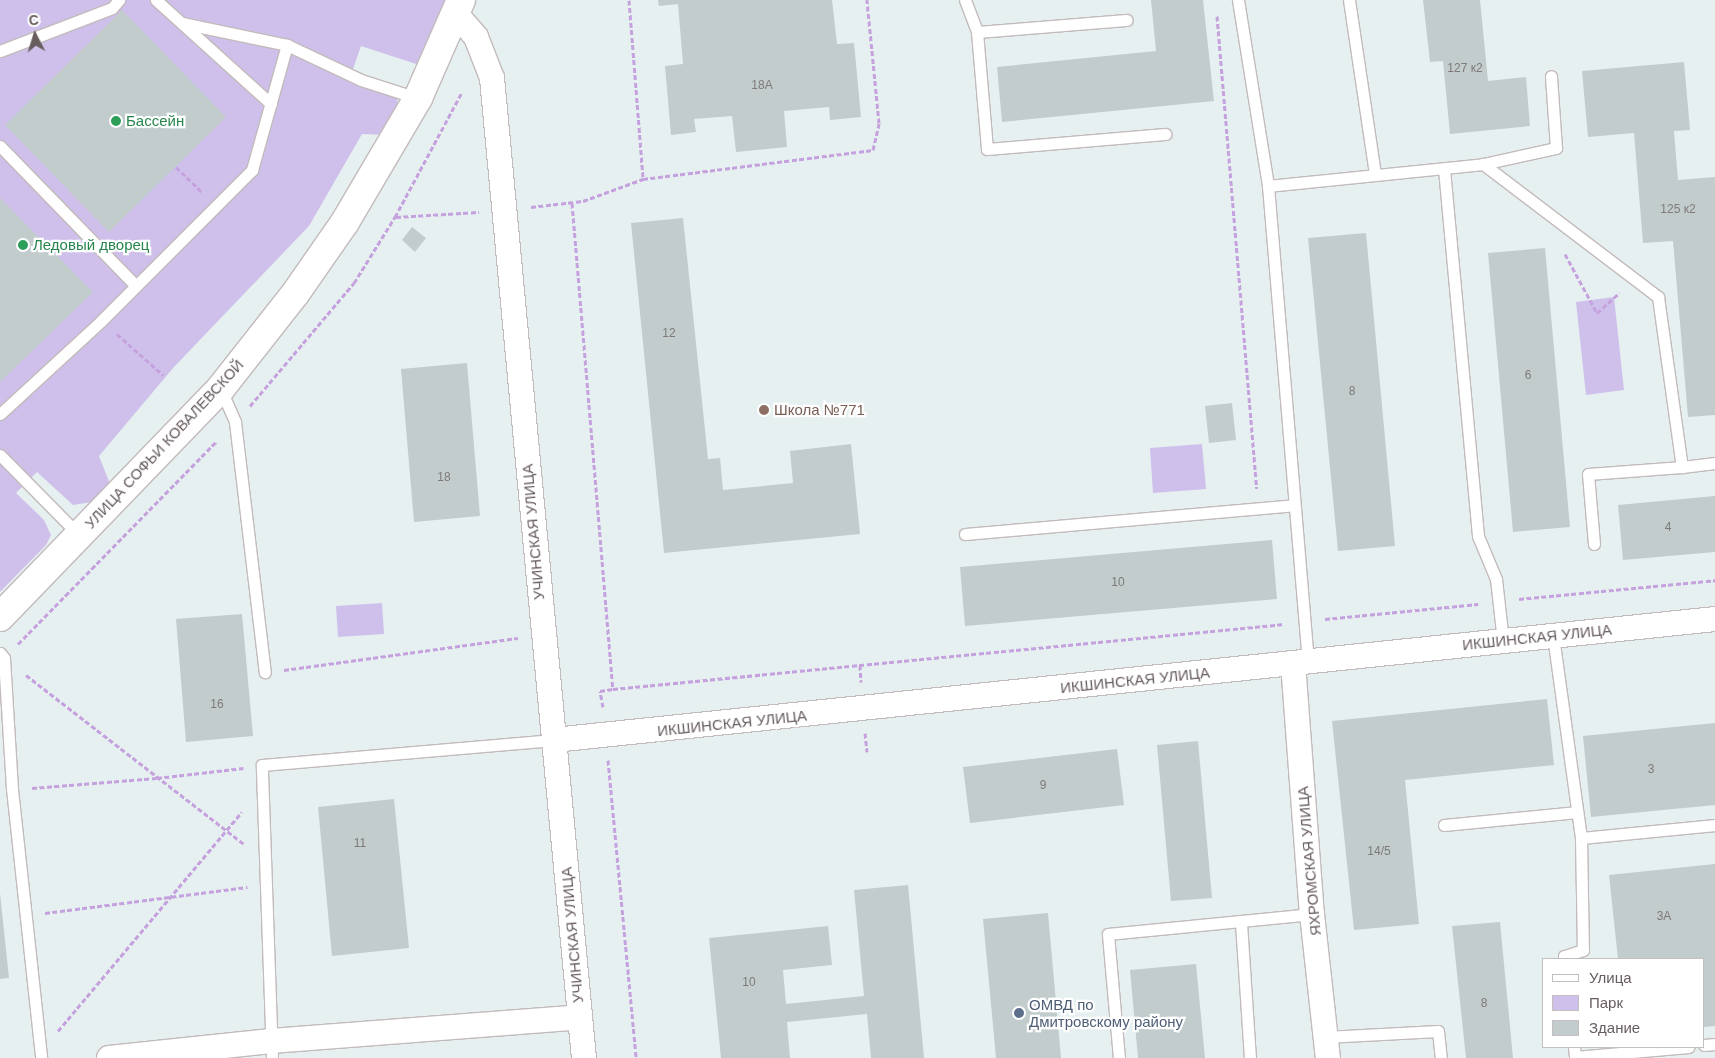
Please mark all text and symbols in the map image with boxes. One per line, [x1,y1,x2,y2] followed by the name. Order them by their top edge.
[10,10,60,60] north arrow
[28,12,39,28] text: С
[1447,62,1483,76] house number: 127 к2
[751,79,773,93] house number: 18А
[126,112,184,130] place label: Бассейн
[110,115,122,127] marker: Бассейн
[1660,203,1696,217] house number: 125 к2
[33,236,149,254] place label: Ледовый дворец
[17,239,29,251] marker: Ледовый дворец
[662,327,676,341] house number: 12
[81,356,247,532] street label: УЛИЦА СОФЬИ КОВАЛЕВСКОЙ
[1525,369,1531,383] house number: 6
[1349,385,1355,399] house number: 8
[774,401,865,419] place label: Школа №771
[758,404,770,416] marker: Школа №771
[518,463,548,601] street label: УЧИНСКАЯ УЛИЦА
[437,471,451,485] house number: 18
[1665,521,1671,535] house number: 4
[1111,576,1125,590] house number: 10
[1461,620,1613,654] street label: ИКШИНСКАЯ УЛИЦА
[1059,663,1211,697] street label: ИКШИНСКАЯ УЛИЦА
[210,698,224,712] house number: 16
[656,706,808,740] street label: ИКШИНСКАЯ УЛИЦА
[1648,763,1654,777] house number: 3
[1040,779,1046,793] house number: 9
[1293,785,1325,937] street label: ЯХРОМСКАЯ УЛИЦА
[354,837,366,851] house number: 11
[1367,845,1391,859] house number: 14/5
[557,866,587,1004] street label: УЧИНСКАЯ УЛИЦА
[1657,910,1671,924] house number: 3А
[1542,958,1705,1048] legend
[1589,969,1632,986] text: Улица
[742,976,756,990] house number: 10
[1589,994,1623,1011] text: Парк
[1029,995,1183,1030] place label: ОМВД по Дмитровскому району
[1481,997,1487,1011] house number: 8
[1013,1007,1025,1019] marker: ОМВД по Дмитровскому району
[1589,1019,1640,1036] text: Здание

